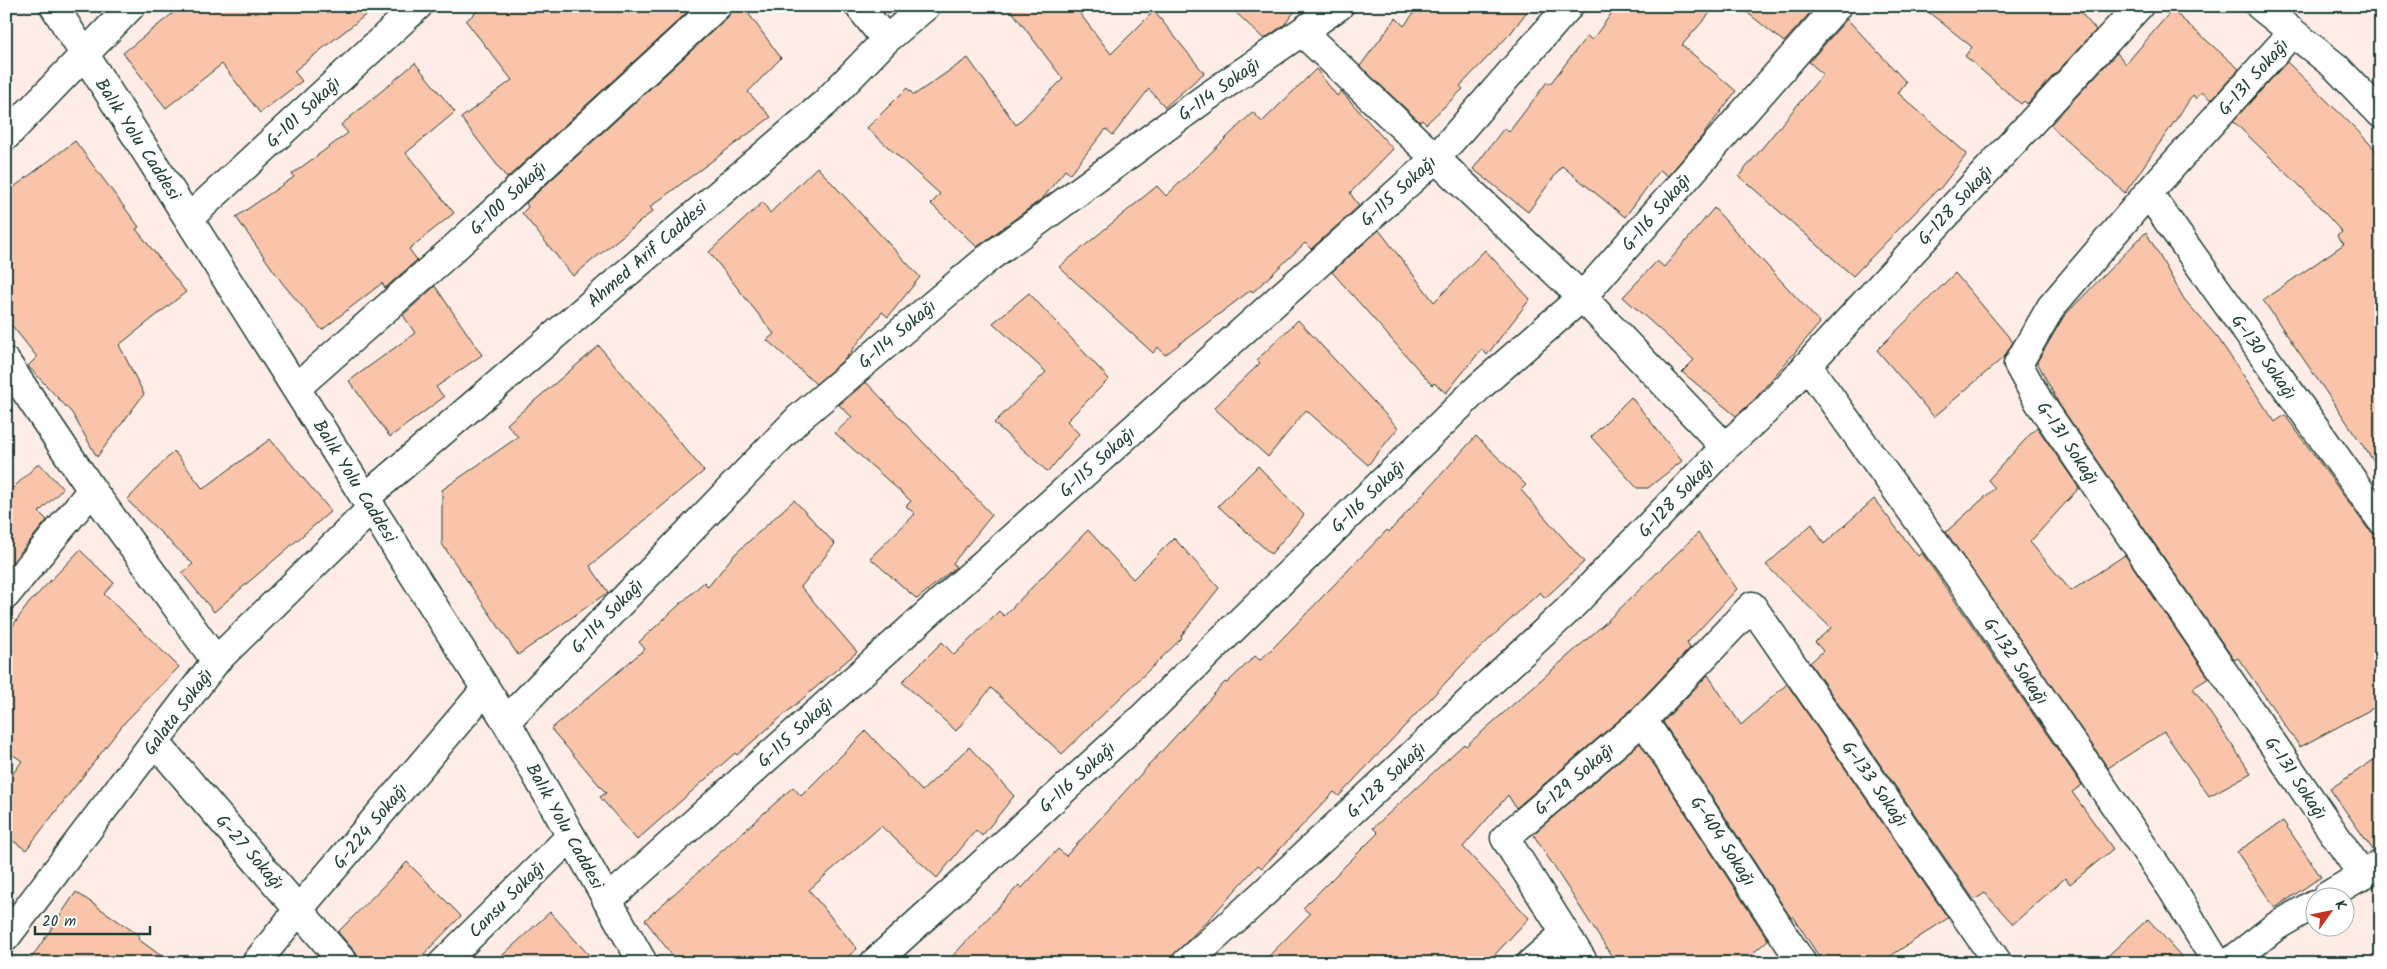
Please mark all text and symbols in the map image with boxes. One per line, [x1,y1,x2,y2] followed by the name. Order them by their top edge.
[2211,33,2297,123] street label: G-131 Sokağı
[1172,51,1267,129] street label: G-114 Sokağı
[260,70,348,156] street label: G-101 Sokağı
[86,73,188,207] street label: Balık Yolu Caddesi
[1354,149,1444,235] street label: G-115 Sokağı
[463,155,555,243] street label: G-100 Sokağı
[1911,159,2001,253] street label: G-128 Sokağı
[1615,167,1699,259] street label: G-116 Sokağı
[581,194,715,316] street label: Ahmed Arif Caddesi
[852,293,944,377] street label: G-114 Sokağı
[2222,309,2303,407] street label: G-130 Sokağı
[2028,396,2106,492] street label: G-131 Sokağı
[304,414,404,550] street label: Balık Yolu Caddesi
[1053,420,1143,506] street label: G-115 Sokağı
[1325,453,1413,541] street label: G-116 Sokağı
[1632,453,1723,546] street label: G-128 Sokağı
[564,573,652,661] street label: G-114 Sokağı
[1975,612,2055,712] street label: G-132 Sokağı
[137,663,222,763] street label: Galata Sokağı
[751,690,841,776] street label: G-115 Sokağı
[2256,731,2334,827] street label: G-131 Sokağı
[1033,735,1123,821] street label: G-116 Sokağı
[1833,735,1914,834] street label: G-133 Sokağı
[1340,736,1434,826] street label: G-128 Sokağı
[1528,737,1622,824] street label: G-129 Sokağı
[517,758,611,896] street label: Balık Yolu Caddesi
[326,777,416,877] street label: G-224 Sokağı
[1682,791,1762,893] street label: G-404 Sokağı
[207,808,290,898] street label: G-27 Sokağı
[462,854,554,946] street label: Cansu Sokağı
[2304,886,2354,936] north arrow
[2329,896,2352,915] text: K
[35,904,150,936] scale bar
[42,910,76,934] text: 20 m

